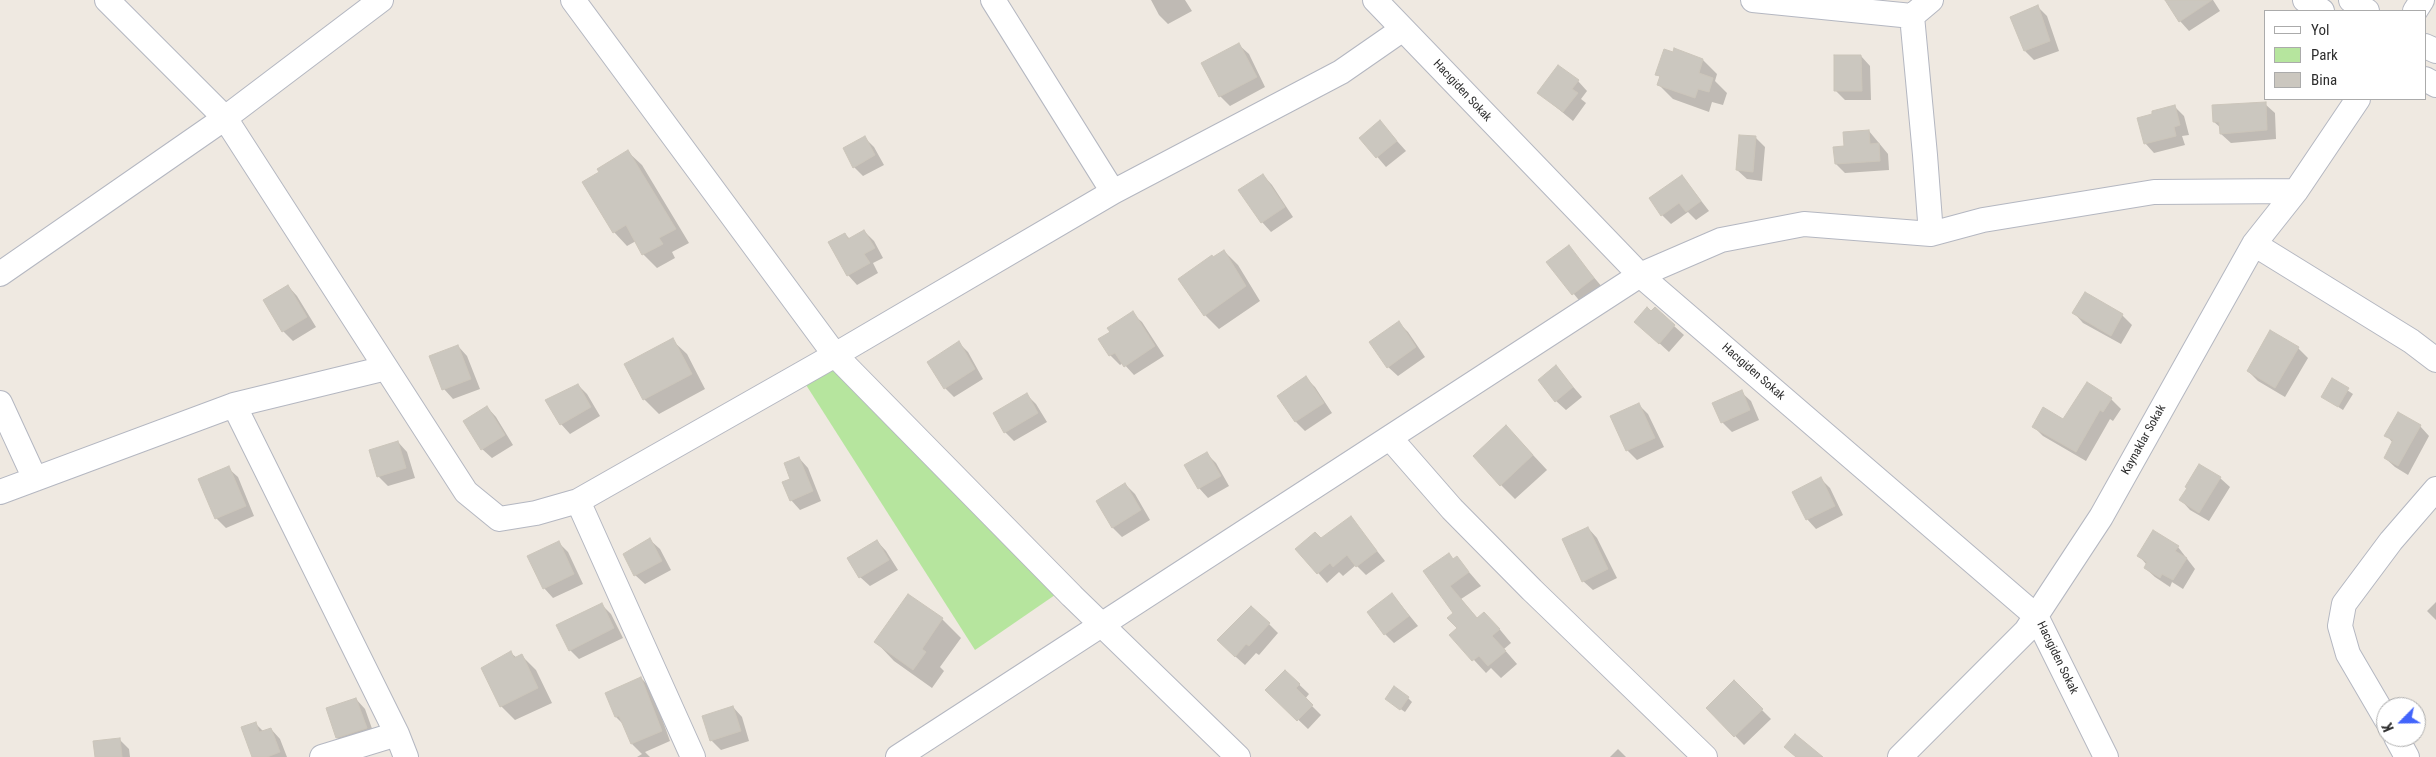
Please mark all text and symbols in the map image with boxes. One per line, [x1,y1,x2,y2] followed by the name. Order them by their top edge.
[2264,10,2426,100] legend
[2311,21,2329,39] text: Yol
[2311,46,2338,64] text: Park
[1430,57,1494,125] street label: Hacıgiden Sokak
[2311,71,2337,89] text: Bina
[1718,341,1788,403] street label: Hacıgiden Sokak
[2119,402,2169,478] street label: Kaynaklar Sokak
[2033,619,2081,697] street label: Hacıgiden Sokak
[2376,697,2426,747] north arrow
[2379,721,2397,734] text: K

